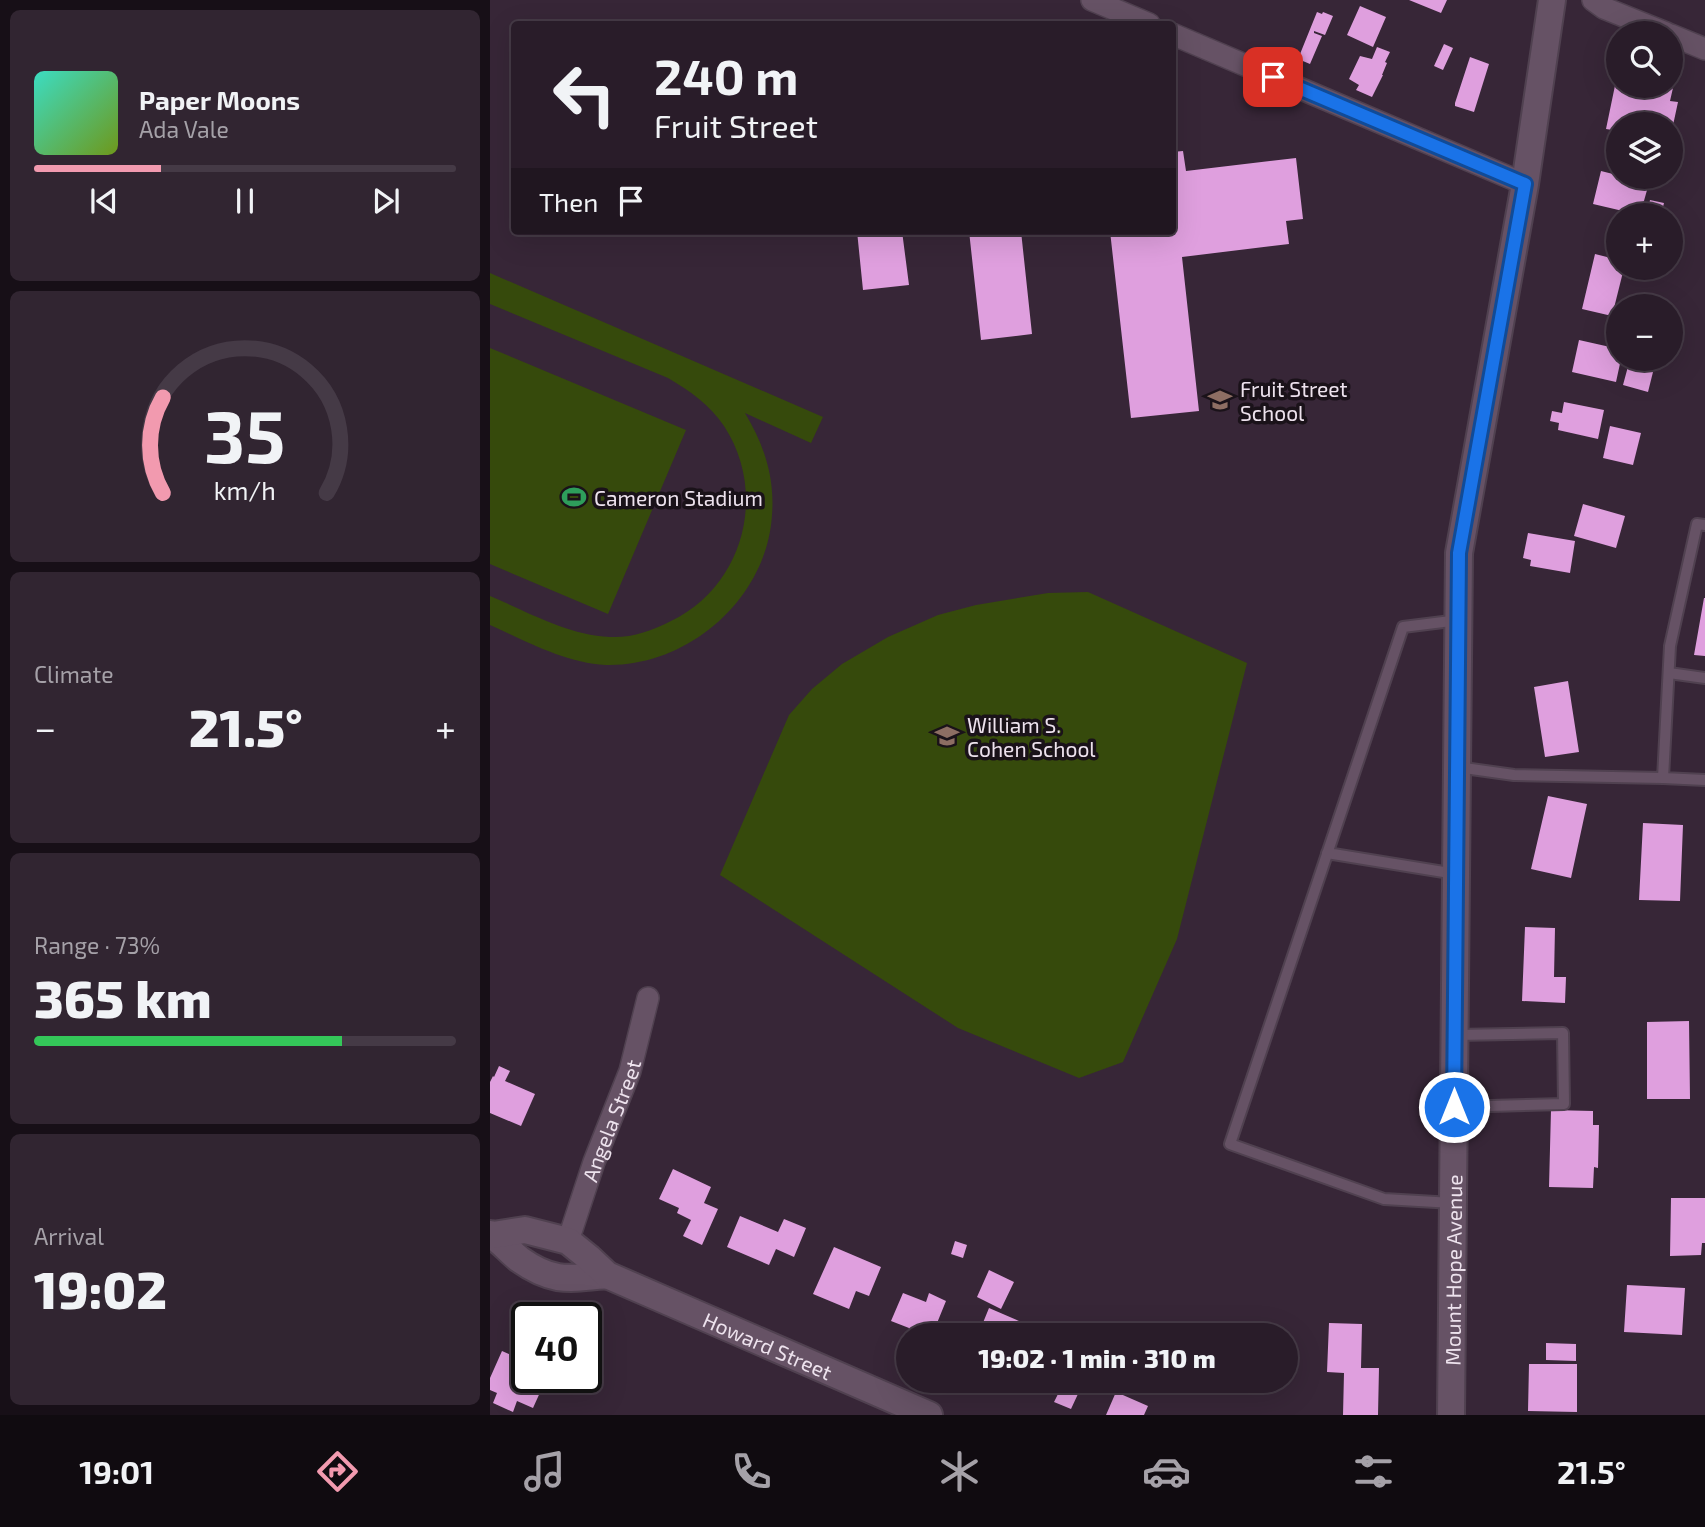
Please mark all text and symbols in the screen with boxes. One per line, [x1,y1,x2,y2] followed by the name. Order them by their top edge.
[1606,21,1683,371] map controls
[1606,21,1683,98] button: search
[654,46,798,105] text: 240 m
[1243,47,1303,107] pin
[539,49,630,140] icon: left
[1254,58,1292,96] icon: arrive
[139,84,300,115] text: Paper Moons
[654,106,818,144] text: Fruit Street
[1606,112,1683,189] button: layers
[139,115,229,143] text: Ada Vale
[85,182,123,220] icon: previous
[226,182,264,220] icon: pause
[367,182,405,220] icon: next
[612,182,650,220] icon: arrive
[539,186,598,217] text: Then
[1606,203,1683,280] button: +
[1606,294,1683,371] button: −
[1240,376,1348,425] place label: Fruit Street School
[1206,386,1234,414] school or university icon: Fruit Street School
[204,390,286,478] text: 35
[214,474,276,504] text: km/h
[560,483,588,511] sports icon: Cameron Stadium
[594,485,763,510] place label: Cameron Stadium
[34,660,114,688] text: Climate
[189,695,303,757] text: 21.5°
[34,704,56,750] text: −
[435,704,456,750] text: +
[967,712,1096,761] place label: William S. Cohen School
[933,722,961,750] school or university icon: William S. Cohen School
[34,931,160,959] text: Range · 73%
[34,966,212,1028] text: 365 km
[576,1057,645,1185] street label: Angela Street
[1417,1070,1491,1144] position arrow
[1439,1174,1466,1366] street label: Mount Hope Avenue
[34,1222,104,1250] text: Arrival
[34,1257,167,1319] text: 19:02
[511,1302,602,1393] speed limit sign: 40
[700,1306,836,1384] street label: Howard Street
[978,1342,1216,1373] text: 19:02 · 1 min · 310 m
[313,1447,362,1496] icon: directions
[520,1447,569,1496] icon: music
[727,1447,776,1496] icon: phone
[935,1447,984,1496] icon: climate
[1142,1447,1191,1496] icon: car
[1349,1447,1398,1496] icon: filters
[79,1452,154,1490] text: 19:01
[1557,1452,1626,1490] text: 21.5°

